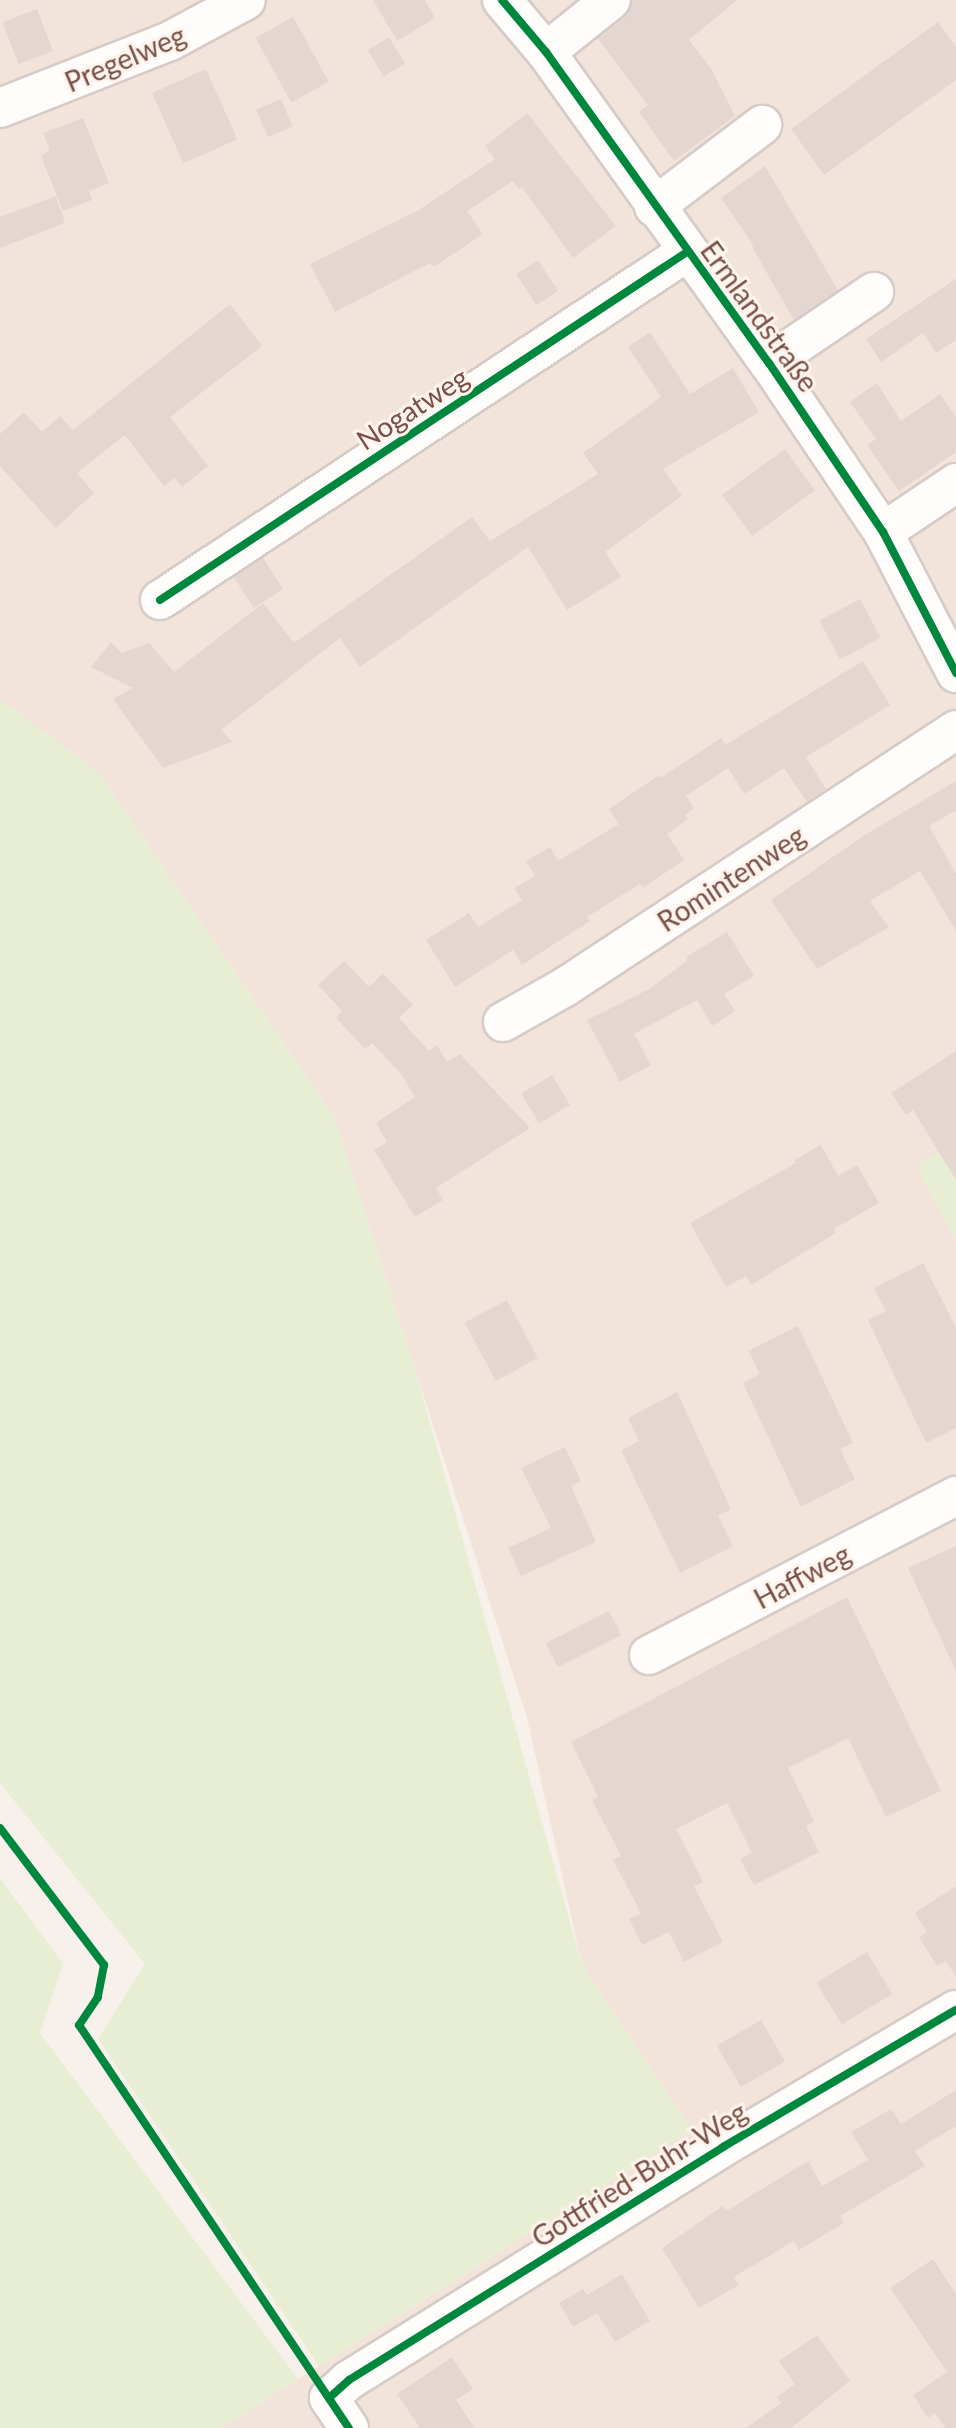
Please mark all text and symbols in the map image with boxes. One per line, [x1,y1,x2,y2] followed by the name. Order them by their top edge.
[60,18,190,98] street label: Pregelweg
[694,234,826,398] street label: Ermlandstraße
[350,360,474,456] street label: Nogatweg
[651,818,811,938] street label: Romintenweg
[748,1537,856,1615] street label: Haffweg
[525,2094,753,2254] street label: Gottfried-Buhr-Weg

